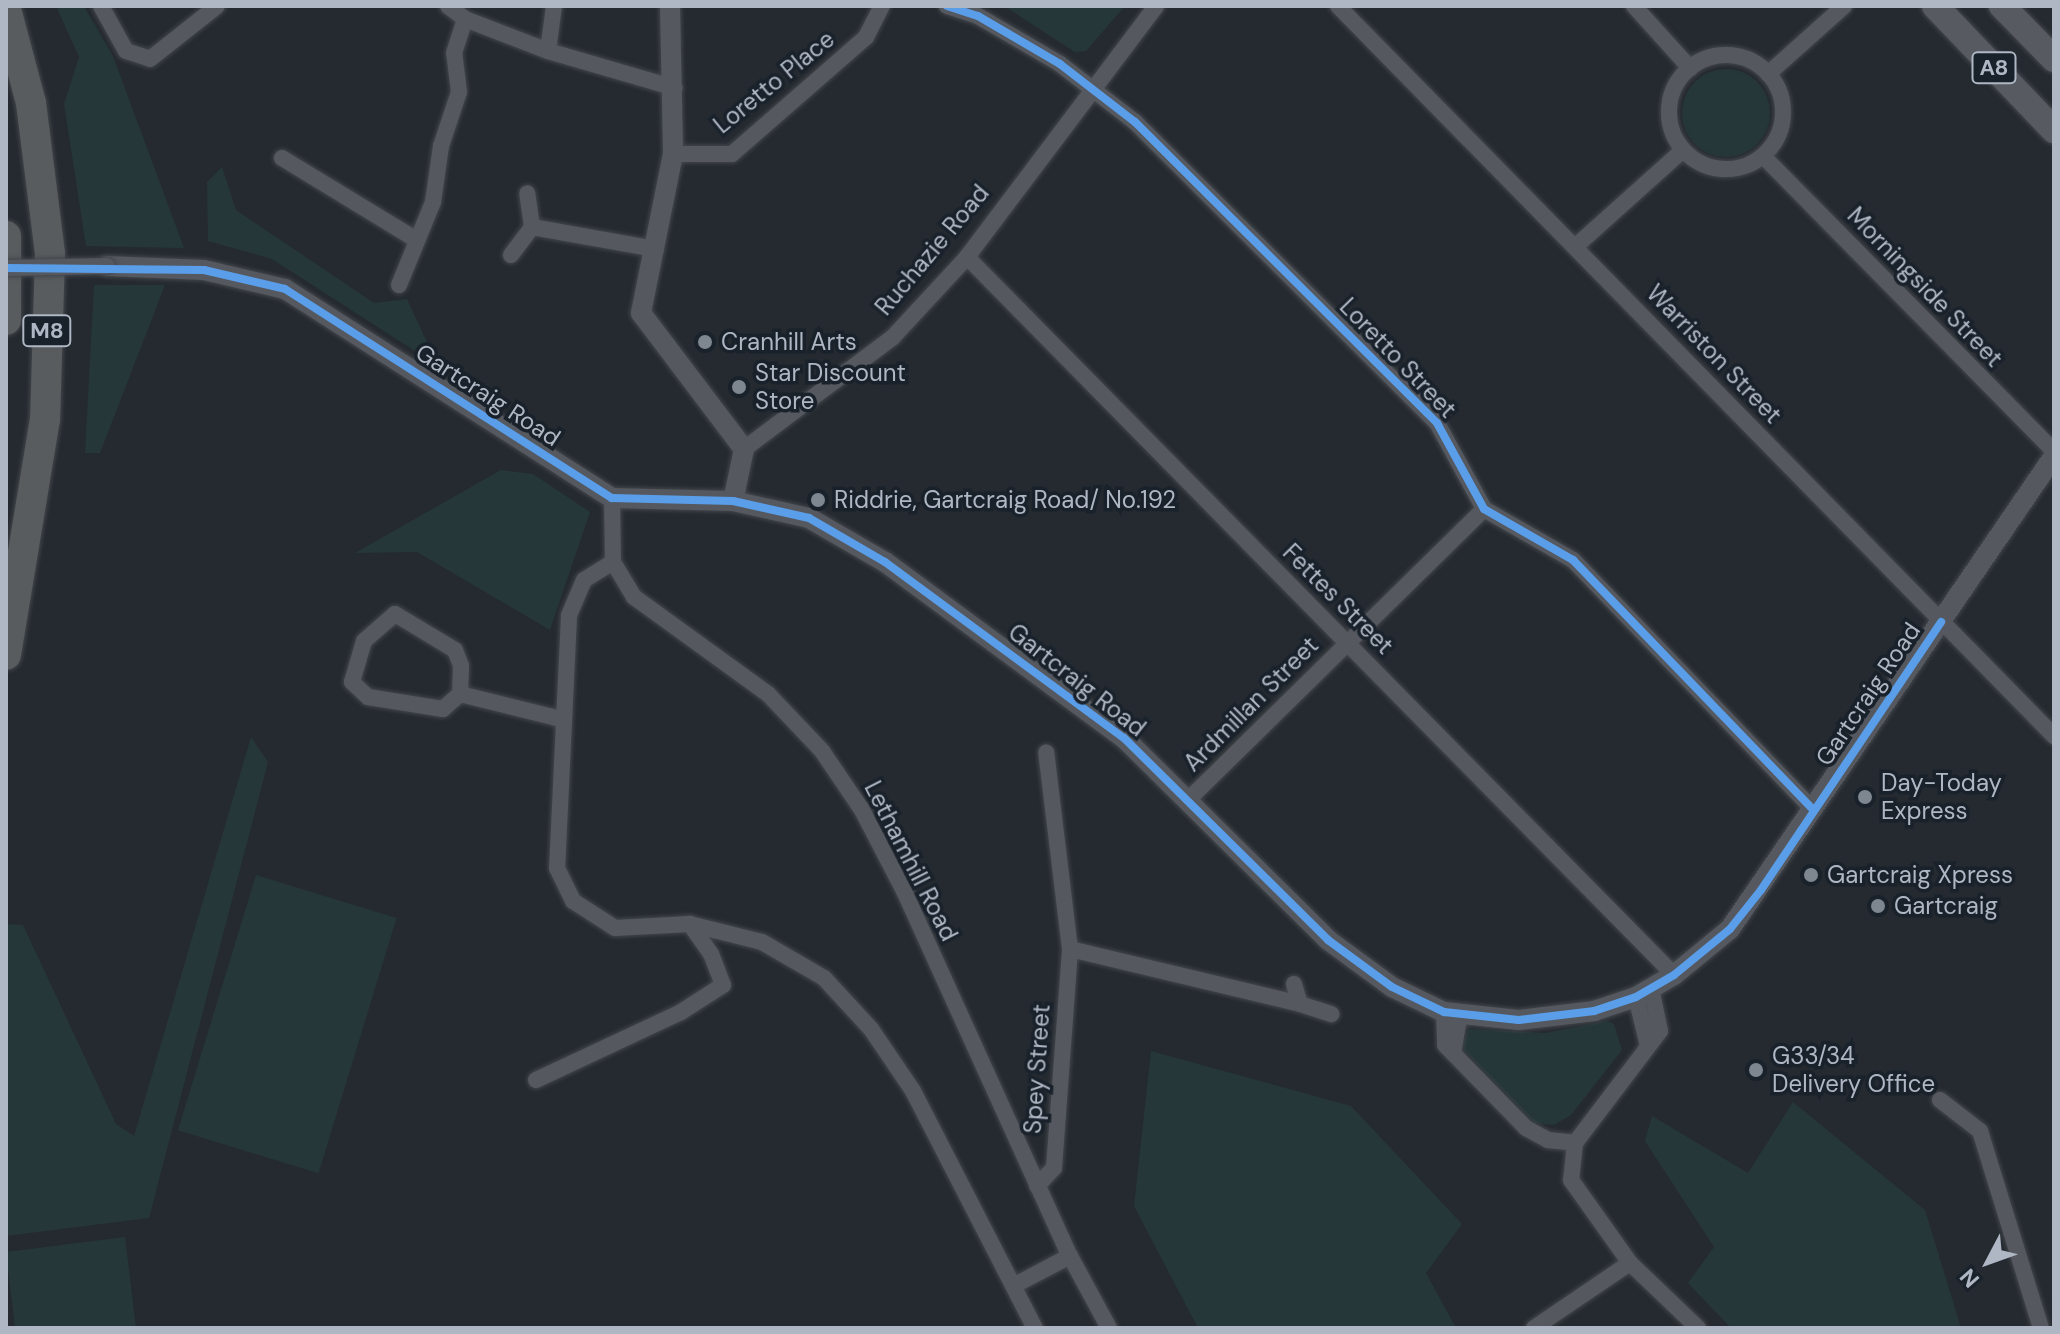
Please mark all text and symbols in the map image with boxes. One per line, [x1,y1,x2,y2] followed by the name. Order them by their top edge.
[708,25,840,139] street label: Loretto Place
[1970,50,2018,86] road number: A8
[869,179,995,321] street label: Ruchazie Road
[1841,201,2009,373] street label: Morningside Street
[1641,279,1787,429] street label: Warriston Street
[1334,292,1462,424] street label: Loretto Street
[21,313,73,349] road number: M8
[721,328,857,356] place label: Cranhill Arts
[696,333,714,351] marker: Cranhill Arts
[410,338,566,452] street label: Gartcraig Road
[755,359,906,415] place label: Star Discount Store
[730,378,748,396] marker: Star Discount Store
[834,486,1176,514] place label: Riddrie, Gartcraig Road/ No.192
[809,491,827,509] marker: Riddrie, Gartcraig Road/ No.192
[1277,538,1399,660] street label: Fettes Street
[1003,617,1151,743] street label: Gartcraig Road
[1810,617,1926,771] street label: Gartcraig Road
[1178,631,1324,777] street label: Ardmillan Street
[1881,769,2002,825] place label: Day-Today Express
[858,776,964,946] street label: Lethamhill Road
[1856,788,1874,806] marker: Day-Today Express
[1827,861,2013,889] place label: Gartcraig Xpress
[1802,866,1820,884] marker: Gartcraig Xpress
[1894,892,1998,920] place label: Gartcraig
[1869,897,1887,915] marker: Gartcraig
[1018,1003,1056,1135] street label: Spey Street
[1772,1042,1935,1098] place label: G33/34 Delivery Office
[1747,1061,1765,1079] marker: G33/34 Delivery Office
[1948,1222,2028,1302] north arrow
[1953,1263,1986,1294] text: N

